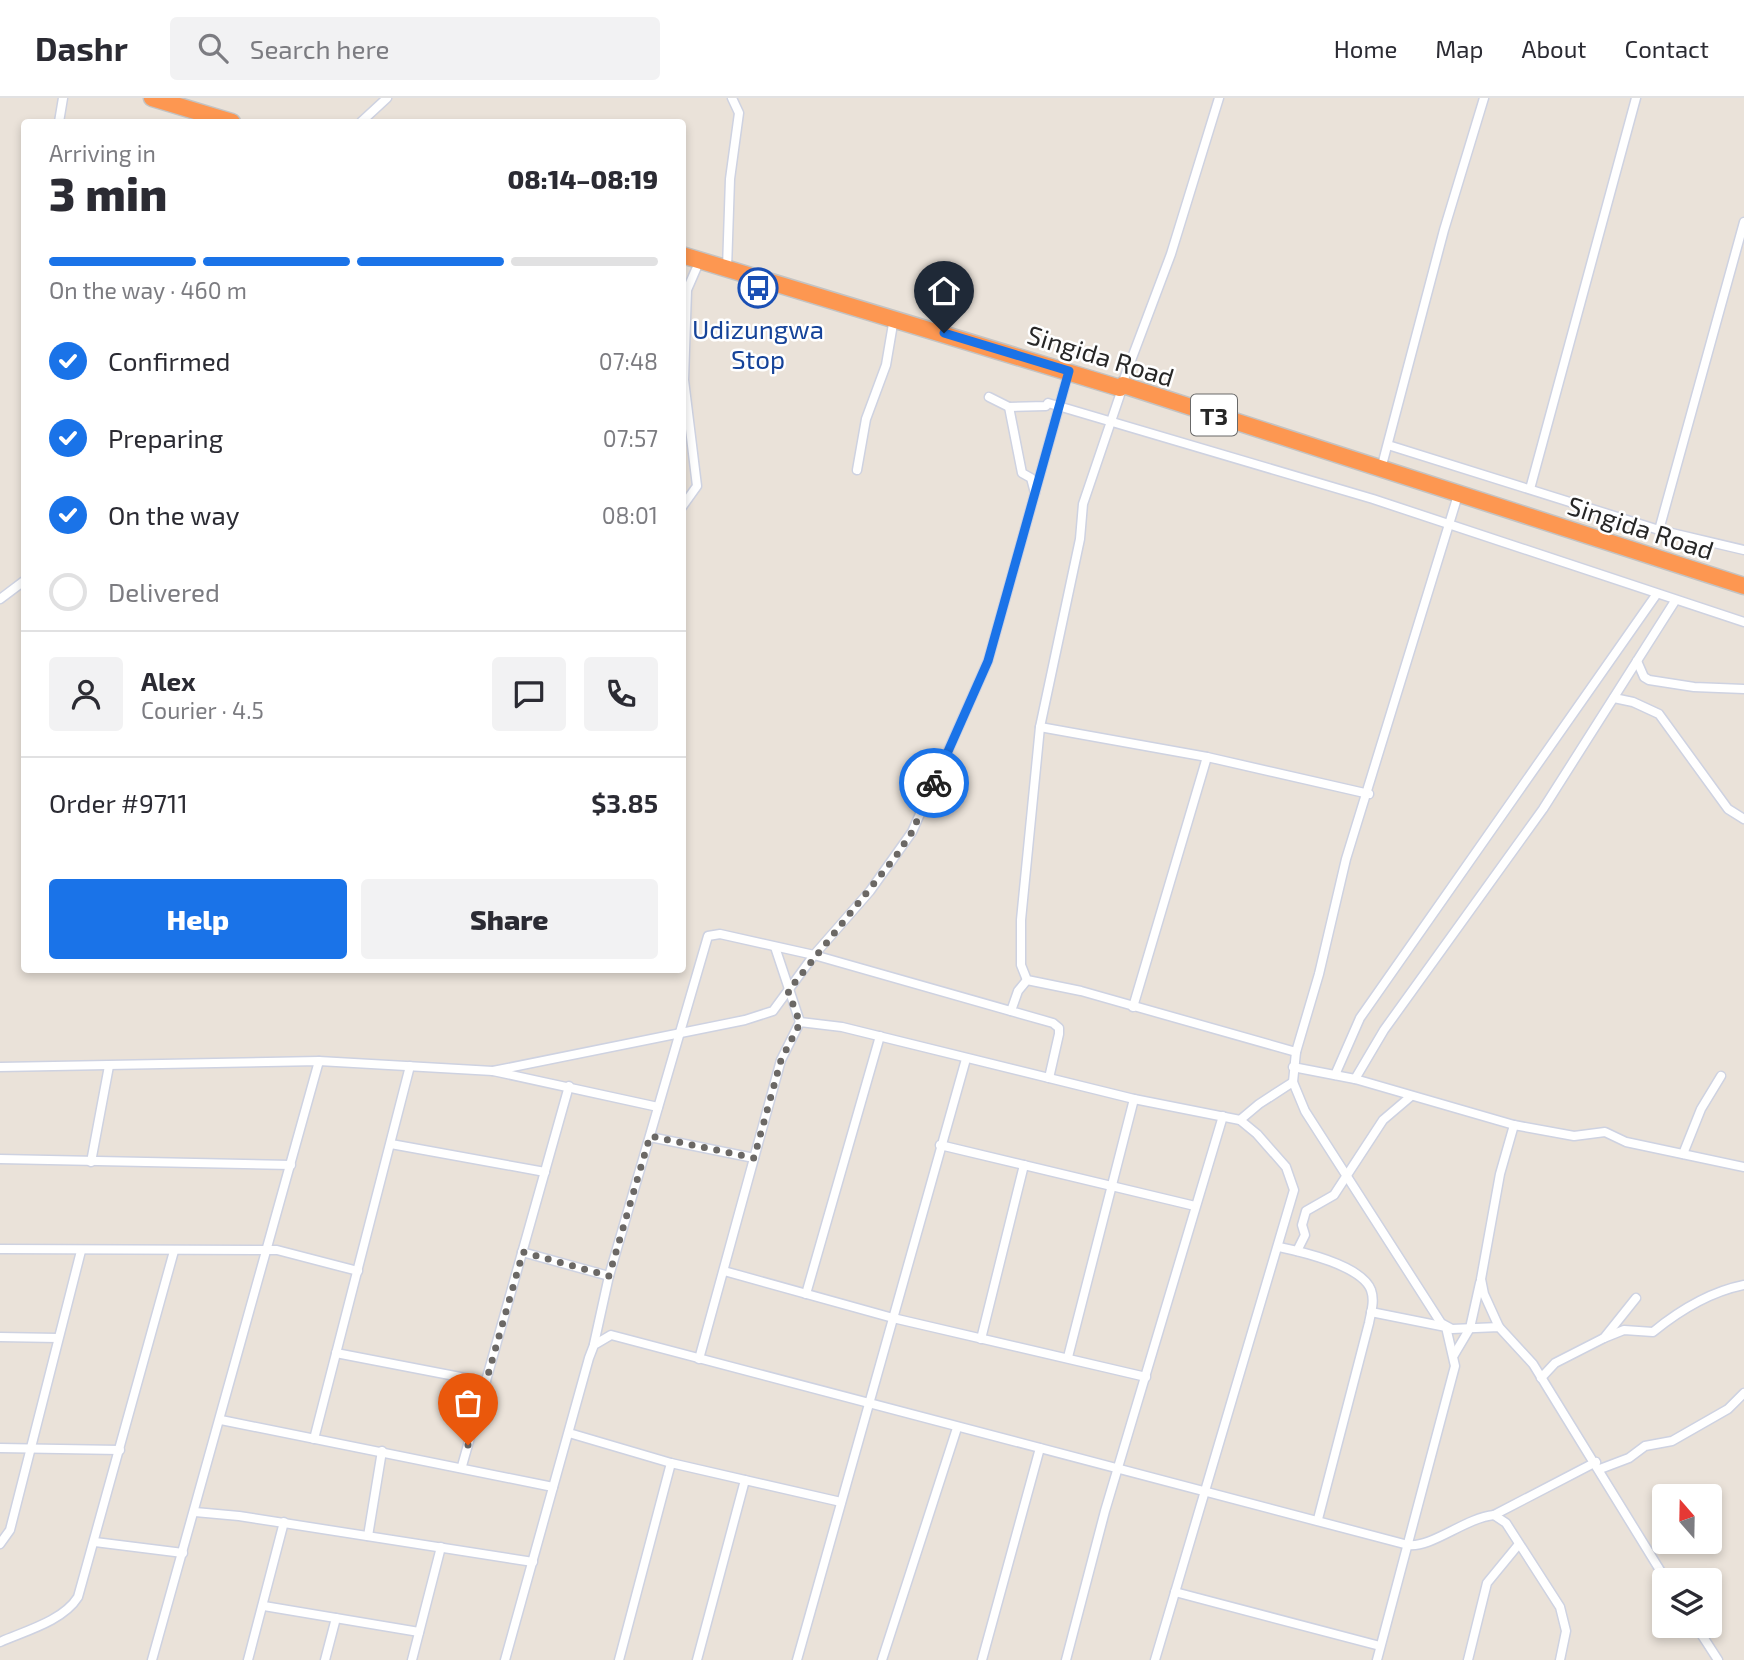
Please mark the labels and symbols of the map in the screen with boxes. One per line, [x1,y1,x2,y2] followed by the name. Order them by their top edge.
[914,261,974,333] pin
[737,267,779,309] bus stop icon: Udizungwa Stop
[692,313,824,374] place label: Udizungwa Stop
[1024,318,1178,392] street label: Singida Road
[1191,394,1237,436] road number: T3
[1564,489,1718,565] street label: Singida Road
[899,748,969,818] courier
[438,1373,498,1445] pin
[1652,1484,1722,1554] north arrow

